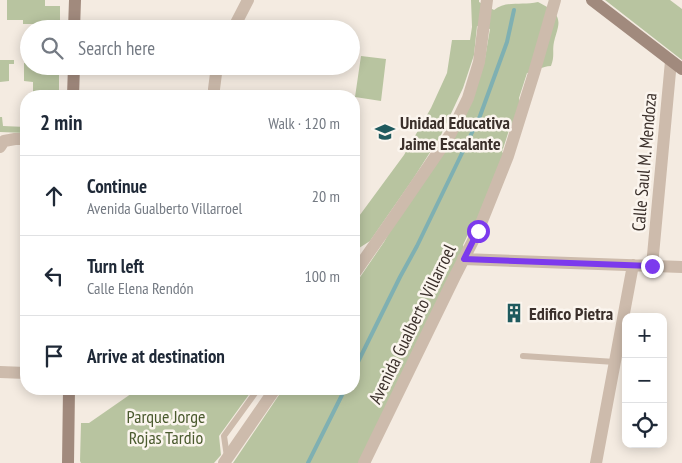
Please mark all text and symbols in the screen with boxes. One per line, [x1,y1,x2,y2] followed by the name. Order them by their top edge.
[20,20,360,75] search box
[38,34,66,62] icon: search
[78,36,155,60] text: Search here
[626,92,662,232] street label: Calle Saul M. Mendoza
[40,109,82,136] text: 2 min
[399,111,510,155] place label: Unidad Educativa Jaime Escalante
[268,113,340,133] text: Walk · 120 m
[374,121,396,143] school or university icon: Unidad Educativa Jaime Escalante
[87,174,147,198] text: Continue
[40,182,68,210] icon: ahead
[312,186,340,206] text: 20 m
[87,198,242,218] text: Avenida Gualberto Villarroel
[467,220,490,243] route start
[363,240,461,408] street label: Avenida Gualberto Villarroel
[87,254,144,278] text: Turn left
[641,255,664,278] route end
[40,262,68,290] icon: left
[305,266,340,286] text: 100 m
[87,278,194,298] text: Calle Elena Rendón
[503,302,525,324] building icon: Edifico Pietra
[529,302,613,325] place label: Edifico Pietra
[622,313,667,448] map controls
[622,313,667,358] button: +
[40,342,68,370] icon: arrive
[87,344,225,368] text: Arrive at destination
[622,358,667,403] button: −
[622,403,667,448] button: locate
[127,405,205,449] park label: Parque Jorge Rojas Tardio

